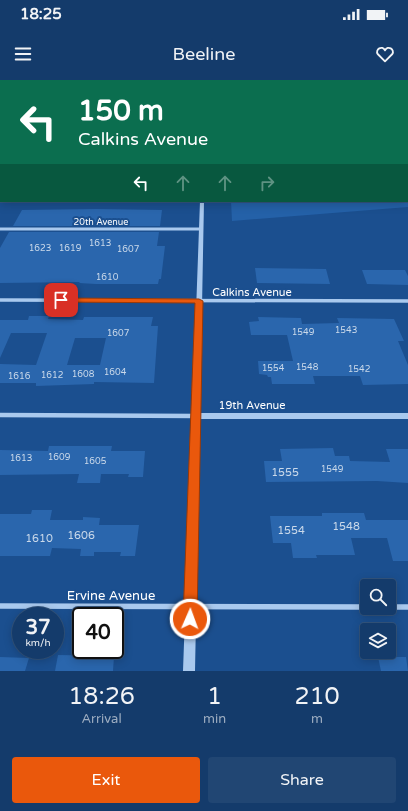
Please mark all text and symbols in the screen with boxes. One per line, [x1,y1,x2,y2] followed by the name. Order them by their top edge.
[20,5,62,23] text: 18:25
[12,43,34,65] icon: menu
[173,43,235,65] text: Beeline
[374,43,396,65] icon: heart
[78,94,164,128] text: 150 m
[12,96,64,148] icon: left
[78,128,208,150] text: Calkins Avenue
[130,172,152,194] icon: left
[172,172,194,194] icon: ahead
[214,172,236,194] icon: ahead
[256,172,278,194] icon: right
[74,217,128,228] street label: 20th Avenue
[89,238,111,249] house number: 1613
[29,243,51,254] house number: 1623
[59,243,82,254] house number: 1619
[117,244,140,255] house number: 1607
[96,272,119,283] house number: 1610
[44,283,78,317] pin
[212,286,292,299] street label: Calkins Avenue
[50,289,72,311] icon: arrive
[335,325,357,336] house number: 1543
[292,327,315,338] house number: 1549
[107,328,130,339] house number: 1607
[296,362,319,373] house number: 1548
[262,363,285,374] house number: 1554
[348,364,370,375] house number: 1542
[104,367,127,378] house number: 1604
[72,369,95,380] house number: 1608
[41,370,63,381] house number: 1612
[8,371,31,382] house number: 1616
[219,399,285,412] street label: 19th Avenue
[48,452,71,463] house number: 1609
[10,453,32,464] house number: 1613
[84,456,107,467] house number: 1605
[321,464,344,475] house number: 1549
[271,466,299,479] house number: 1555
[332,520,360,533] house number: 1548
[277,524,305,537] house number: 1554
[67,529,95,542] house number: 1606
[25,532,53,545] house number: 1610
[360,579,396,659] map controls
[360,579,396,615] button: search
[67,588,155,604] street label: Ervine Avenue
[169,598,211,640] position arrow
[72,607,124,659] speed limit sign: 40
[25,616,51,640] text: 37
[360,623,396,659] button: layers
[25,637,51,649] text: km/h
[68,682,135,711] text: 18:26
[207,682,222,711] text: 1
[294,682,340,711] text: 210
[81,711,122,727] text: Arrival
[203,711,226,727] text: min
[311,711,323,727] text: m
[12,757,200,803] button: Exit
[208,757,396,803] button: Share

